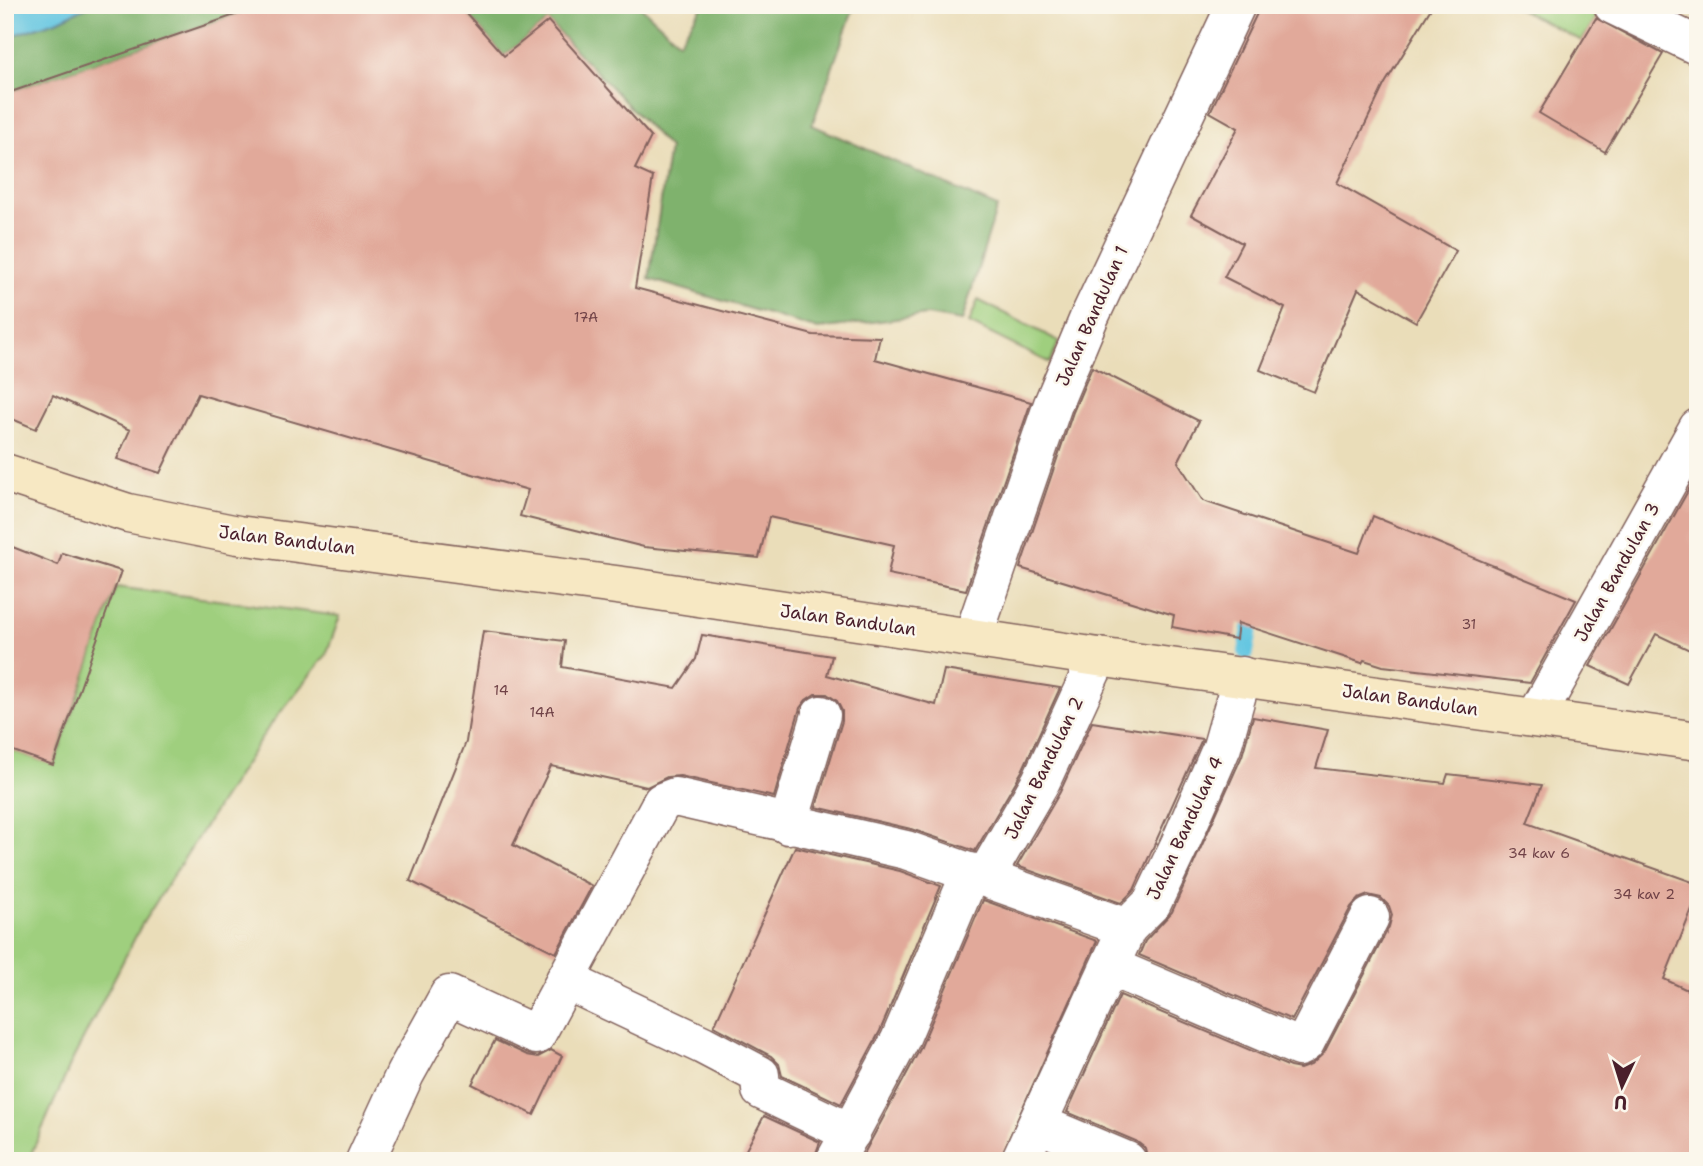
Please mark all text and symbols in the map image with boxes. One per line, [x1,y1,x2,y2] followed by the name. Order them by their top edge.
[1050,242,1134,390] street label: Jalan Bandulan 1
[574,308,598,326] house number: 17A
[1569,498,1665,646] street label: Jalan Bandulan 3
[217,520,357,560] street label: Jalan Bandulan
[778,599,918,641] street label: Jalan Bandulan
[1462,615,1476,633] house number: 31
[1340,679,1480,721] street label: Jalan Bandulan
[493,681,509,699] house number: 14
[999,693,1089,843] street label: Jalan Bandulan 2
[529,703,555,721] house number: 14A
[1141,752,1229,904] street label: Jalan Bandulan 4
[1508,844,1570,862] house number: 34 kav 6
[1613,885,1675,903] house number: 34 kav 2
[1588,1050,1658,1120] north arrow
[1613,1090,1628,1115] text: U

